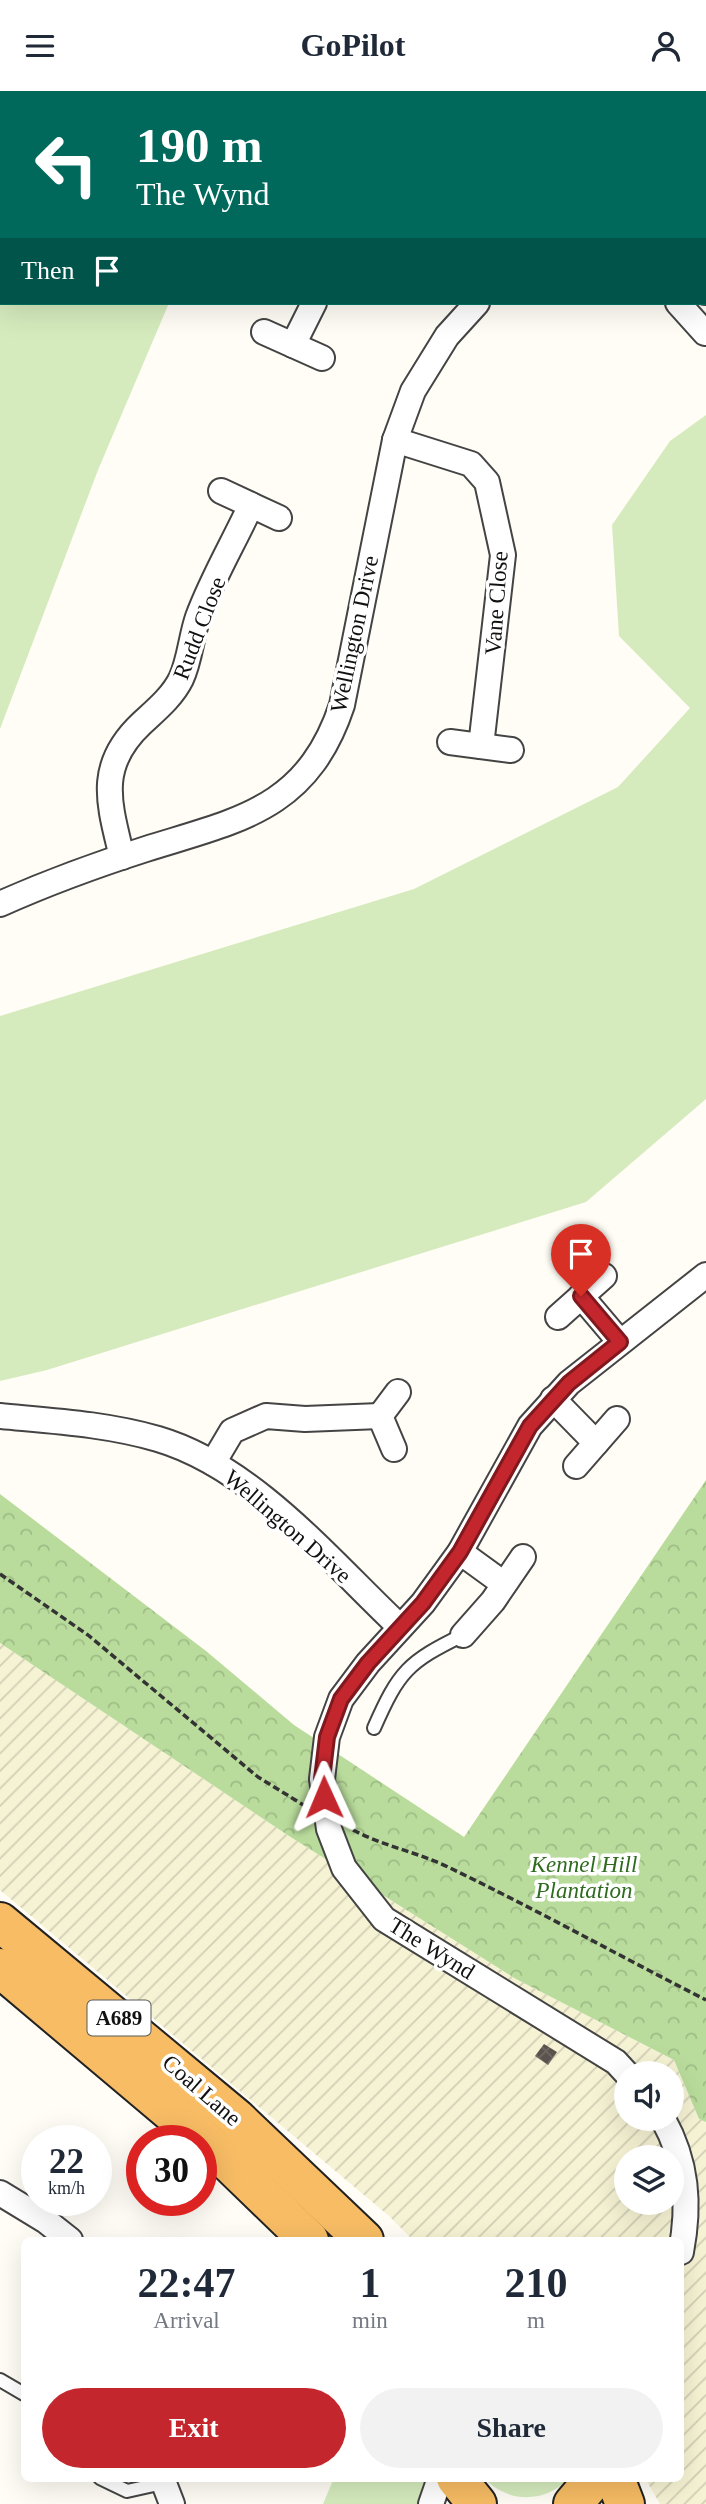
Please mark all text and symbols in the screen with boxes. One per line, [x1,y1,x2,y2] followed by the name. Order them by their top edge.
[21,27,59,65] icon: menu
[301,27,405,63] text: GoPilot
[647,27,685,65] icon: person
[136,118,263,173] text: 190 m
[21,119,112,210] icon: left
[136,176,269,212] text: The Wynd
[88,252,126,290] icon: arrive
[21,256,74,285] text: Then
[480,550,513,656] street label: Vane Close
[326,553,383,715] street label: Wellington Drive
[168,573,230,683] street label: Rudd Close
[551,1224,611,1296] pin
[562,1235,600,1273] icon: arrive
[219,1465,356,1588] street label: Wellington Drive
[287,1760,361,1834] position arrow
[530,1852,637,1903] park label: Kennel Hill Plantation
[384,1912,479,1985] street label: The Wynd
[88,2001,150,2035] road number: A689
[158,2050,246,2131] street label: Coal Lane
[614,2061,684,2215] map controls
[614,2061,684,2131] button: sound
[126,2125,217,2216] speed limit sign: 30
[49,2142,84,2181] text: 22
[614,2145,684,2215] button: layers
[48,2178,85,2198] text: km/h
[138,2260,236,2306] text: 22:47
[359,2260,380,2306] text: 1
[504,2260,567,2306] text: 210
[153,2308,220,2333] text: Arrival
[352,2308,388,2333] text: min
[527,2308,545,2333] text: m
[42,2388,346,2468] button: Exit
[360,2388,663,2468] button: Share

